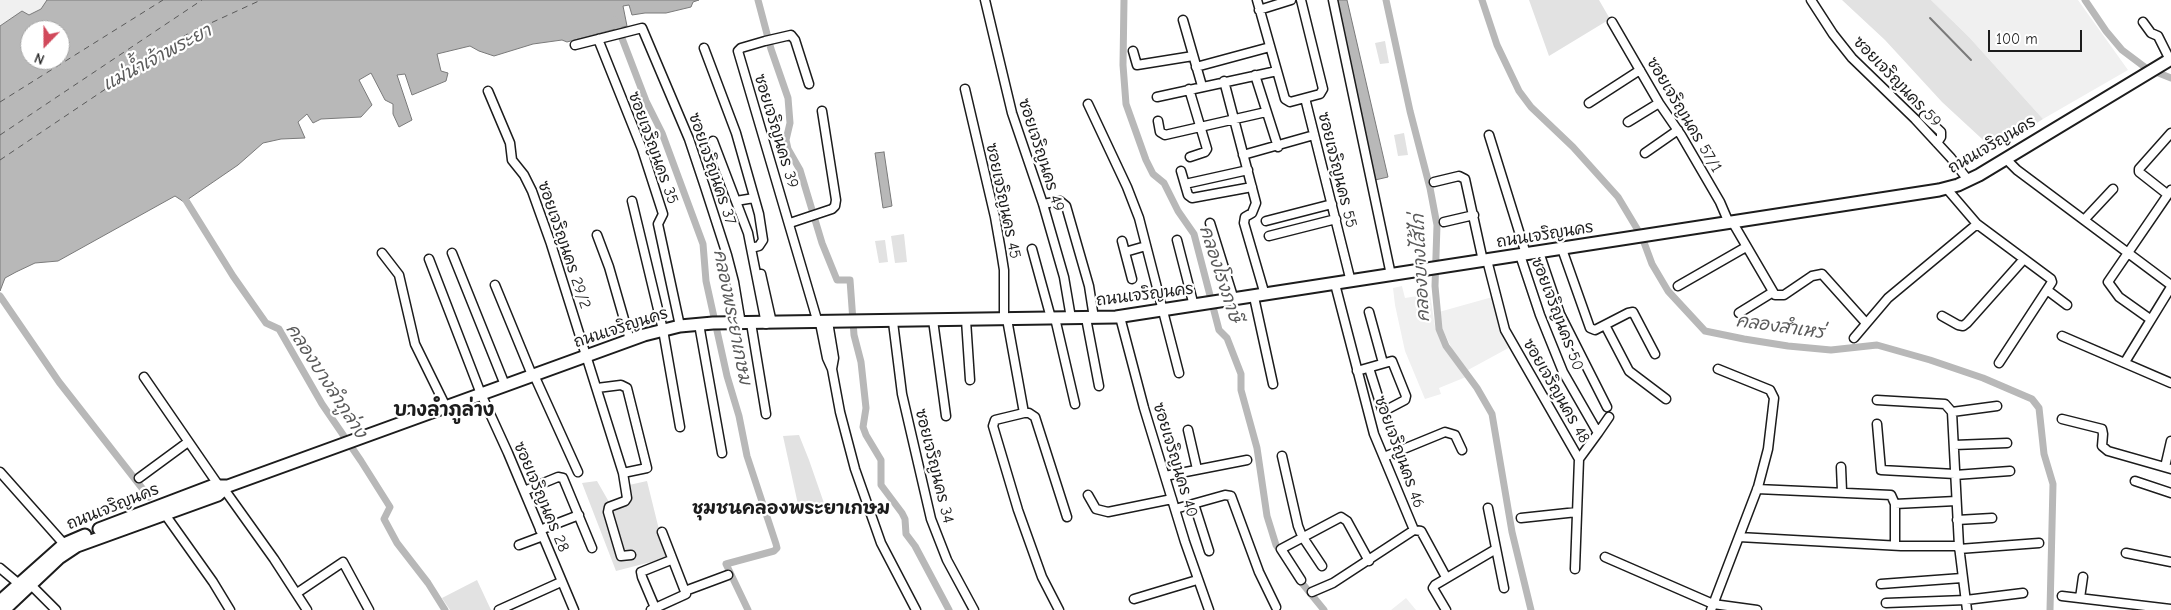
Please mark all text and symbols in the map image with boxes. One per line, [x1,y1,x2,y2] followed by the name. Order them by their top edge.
[20,20,70,70] north arrow
[99,20,215,96] water label: แม่น้ำเจ้าพระยา
[1991,20,2085,52] scale bar
[1996,30,2038,48] text: 100 m
[1849,33,1945,131] street label: ซอยเจริญนคร 59
[32,49,47,68] text: N
[1642,54,1726,176] street label: ซอยเจริญนคร 57/1
[750,72,802,190] street label: ซอยเจริญนคร 39
[624,89,682,207] street label: ซอยเจริญนคร 35
[1014,96,1068,214] street label: ซอยเจริญนคร 49
[1313,110,1361,230] street label: ซอยเจริญนคร 55
[684,111,740,227] street label: ซอยเจริญนคร 37
[1945,112,2039,178] street label: ถนนเจริญนคร
[981,141,1025,261] street label: ซอยเจริญนคร 45
[533,179,595,311] street label: ซอยเจริญนคร 29/2
[1407,214,1435,322] water label: คลองบางไส้ไก่
[1495,218,1595,252] street label: ถนนเจริญนคร
[1194,223,1246,325] water label: คลองโรงภาษี
[708,248,756,386] water label: คลองพระยาเกษม
[1527,255,1587,373] street label: ซอยเจริญนคร 50
[1095,279,1195,311] street label: ถนนเจริญนคร
[571,304,671,352] street label: ถนนเจริญนคร
[1735,310,1825,344] water label: คลองสำเหร่
[281,320,371,442] water label: คลองบางลำภูล่าง
[1518,335,1594,447] street label: ซอยเจริญนคร 48
[1370,393,1428,511] street label: ซอยเจริญนคร 46
[393,400,495,422] district label: บางลำภูล่าง
[1148,400,1202,520] street label: ซอยเจริญนคร 40
[911,407,957,525] street label: ซอยเจริญนคร 34
[509,439,573,555] street label: ซอยเจริญนคร 28
[64,480,162,534] street label: ถนนเจริญนคร
[692,498,890,520] district label: ชุมชนคลองพระยาเกษม

